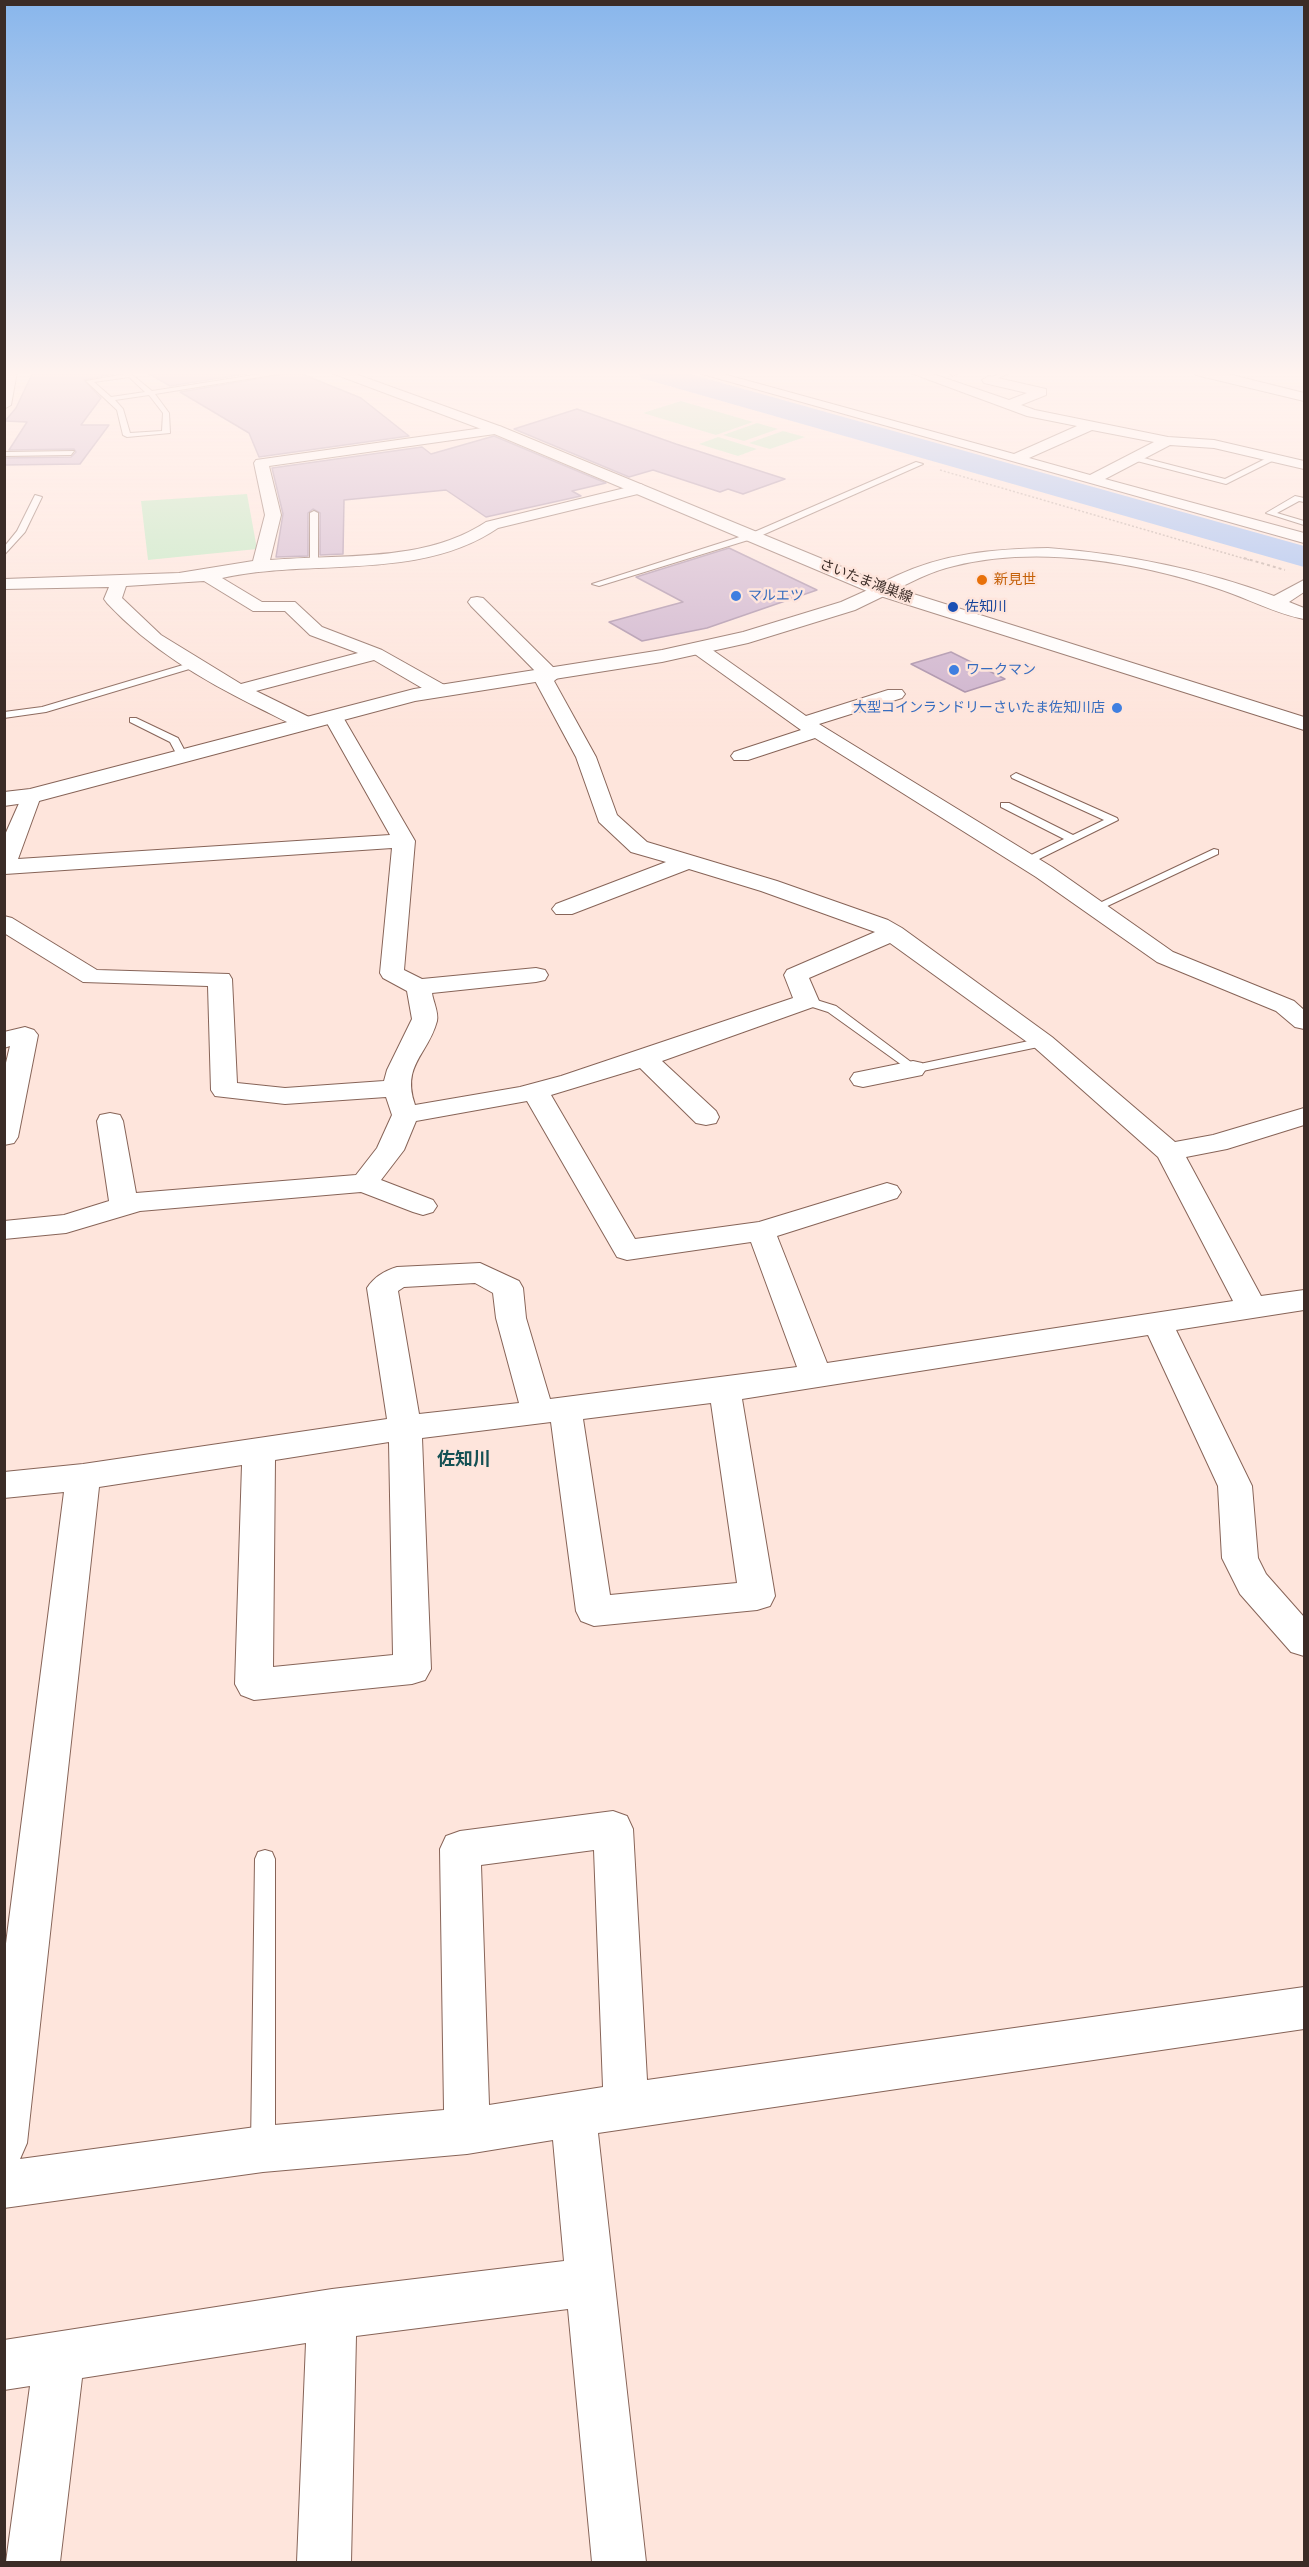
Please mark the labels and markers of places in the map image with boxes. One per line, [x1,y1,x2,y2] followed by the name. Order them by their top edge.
[994,572,1036,588] place label: 新見世
[975,573,989,587] marker: 新見世
[748,588,804,604] place label: マルエツ
[729,589,743,603] marker: マルエツ
[965,599,1007,615] place label: 佐知川
[946,600,960,614] marker: 佐知川
[966,662,1036,678] place label: ワークマン
[947,663,961,677] marker: ワークマン
[853,700,1105,716] place label: 大型コインランドリーさいたま佐知川店
[1110,701,1124,715] marker: 大型コインランドリーさいたま佐知川店

